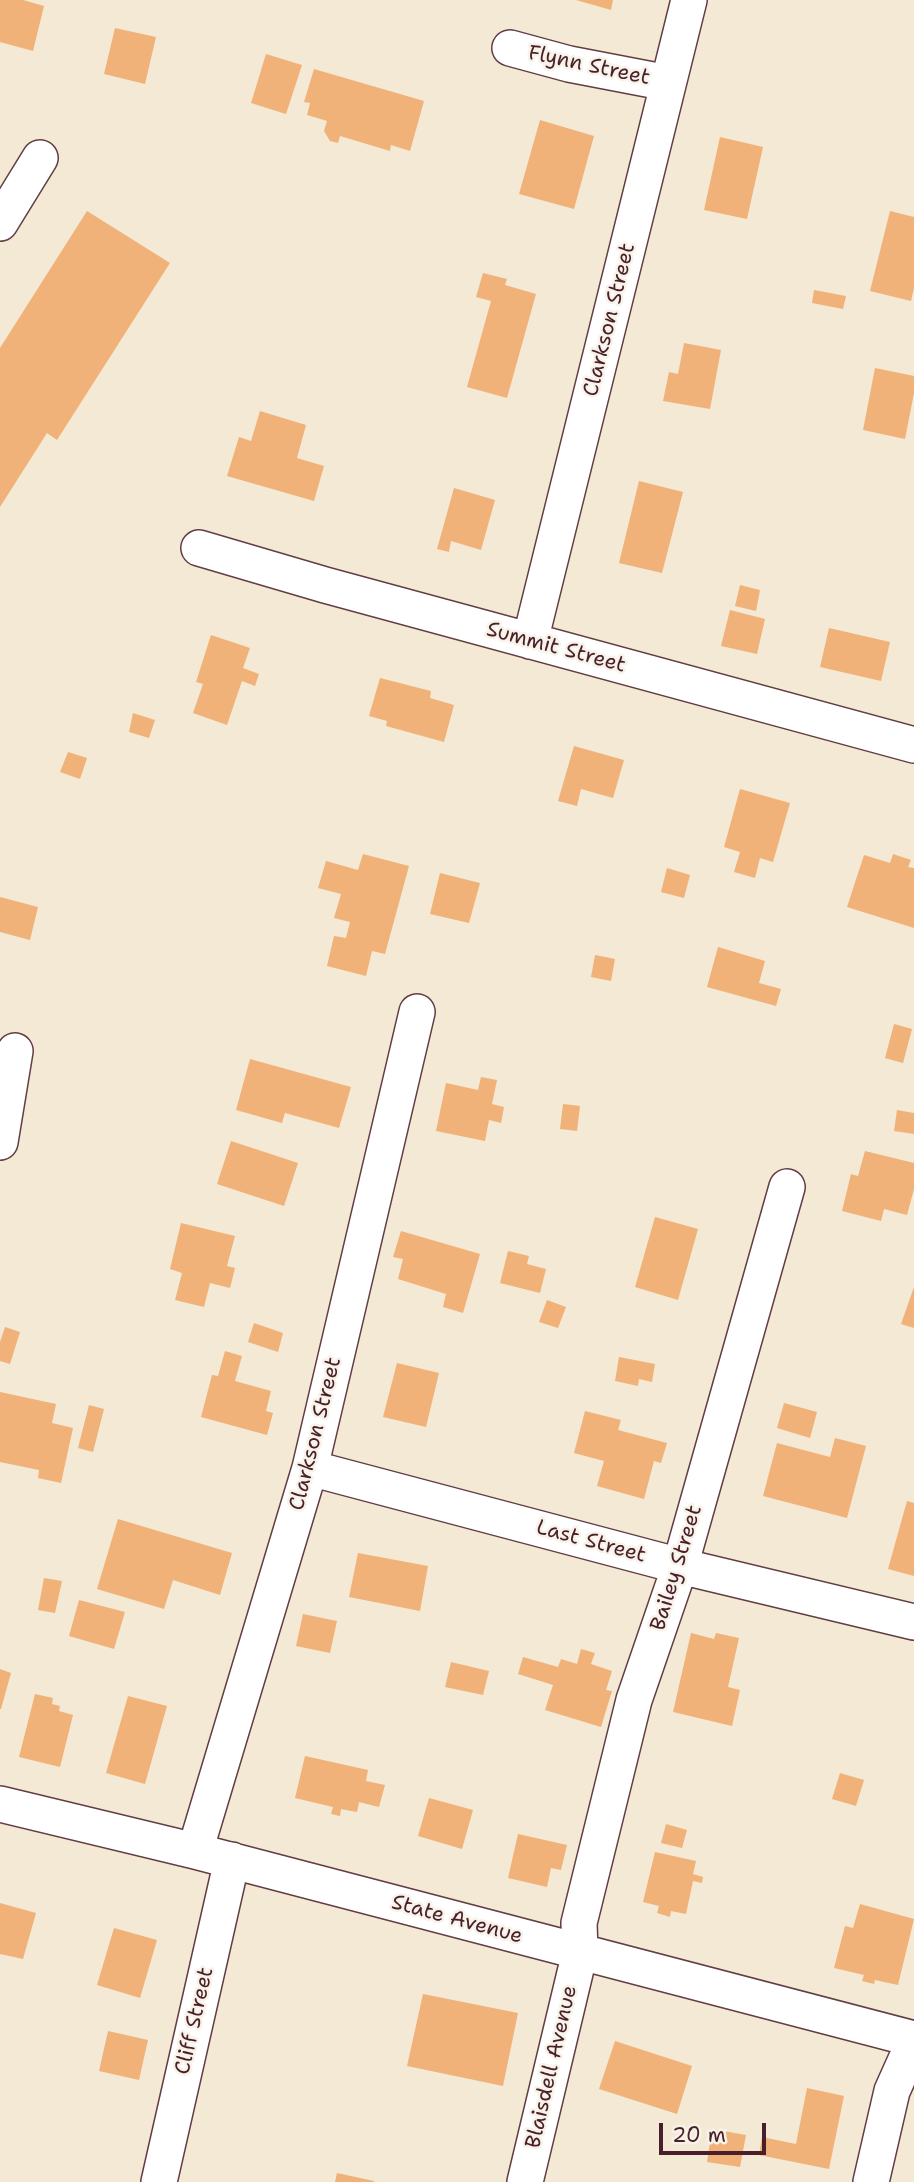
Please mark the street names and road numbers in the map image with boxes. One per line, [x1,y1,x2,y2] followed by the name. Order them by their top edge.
[526,41,652,91] street label: Flynn Street
[579,241,641,399] street label: Clarkson Street
[484,617,628,679] street label: Summit Street
[285,1355,347,1513] street label: Clarkson Street
[646,1502,708,1634] street label: Bailey Street
[533,1515,649,1569] street label: Last Street
[389,1890,525,1950] street label: State Avenue
[170,1965,220,2077] street label: Cliff Street
[521,1983,583,2151] street label: Blaisdell Avenue

